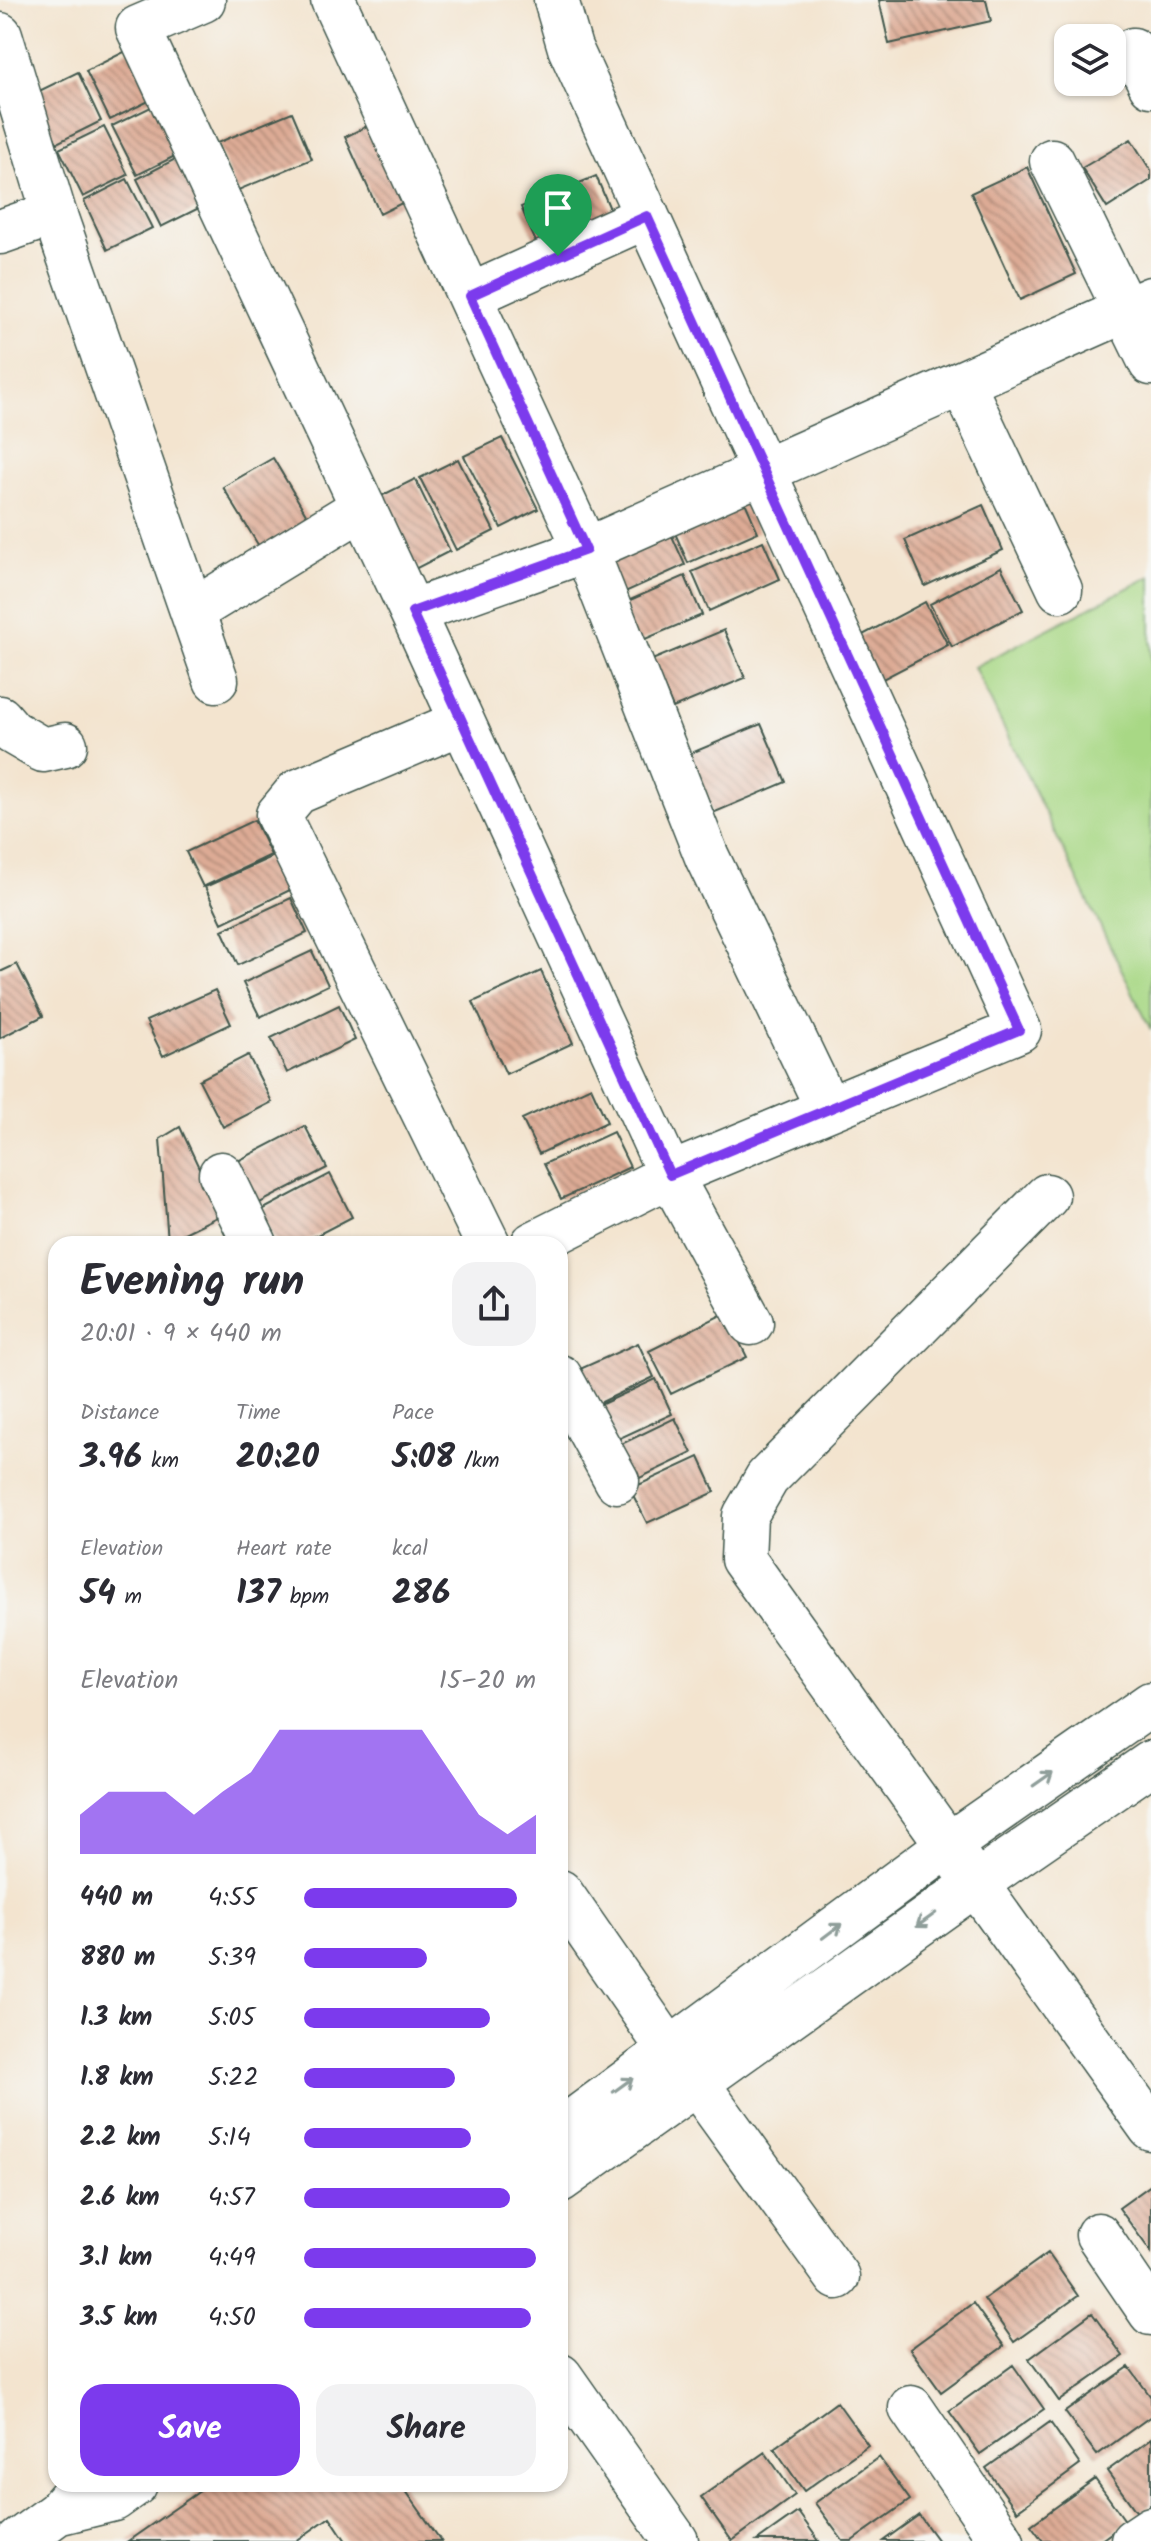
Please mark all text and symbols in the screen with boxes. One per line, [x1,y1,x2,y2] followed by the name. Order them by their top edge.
[1054,24,1126,96] map controls
[1054,24,1126,96] button: layers
[524,174,592,256] pin
[536,186,580,230] icon: arrive
[80,1248,304,1318] text: Evening run
[452,1262,536,1346] button: share
[80,1313,282,1355] text: 20:01 · 9 × 440 m
[80,1396,159,1431] text: Distance
[236,1396,280,1431] text: Time
[392,1396,434,1431] text: Pace
[80,1431,142,1485] text: 3.96
[236,1431,319,1485] text: 20:20
[392,1431,455,1485] text: 5:08
[142,1444,179,1479] text: km
[455,1444,500,1479] text: /km
[80,1532,163,1567] text: Elevation
[236,1532,332,1567] text: Heart rate
[392,1532,428,1567] text: kcal
[80,1567,116,1621] text: 54
[236,1567,281,1621] text: 137
[392,1567,450,1621] text: 286
[116,1580,142,1615] text: m
[281,1580,329,1615] text: bpm
[80,1660,178,1702] text: Elevation
[439,1660,536,1702] text: 15–20 m
[1032,1771,1054,1787] one-way arrow
[80,1877,153,1919] text: 440 m
[208,1877,257,1919] text: 4:55
[916,1911,937,1928] one-way arrow
[821,1922,843,1939] one-way arrow
[80,1937,155,1979] text: 880 m
[208,1937,256,1979] text: 5:39
[80,1997,152,2039] text: 1.3 km
[208,1997,255,2039] text: 5:05
[80,2057,153,2099] text: 1.8 km
[208,2057,259,2099] text: 5:22
[612,2077,633,2094] one-way arrow
[80,2117,161,2159] text: 2.2 km
[208,2117,251,2159] text: 5:14
[80,2177,160,2219] text: 2.6 km
[208,2177,255,2219] text: 4:57
[80,2237,152,2279] text: 3.1 km
[208,2237,256,2279] text: 4:49
[80,2297,158,2339] text: 3.5 km
[208,2297,256,2339] text: 4:50
[80,2384,300,2476] button: Save
[316,2384,536,2476] button: Share

